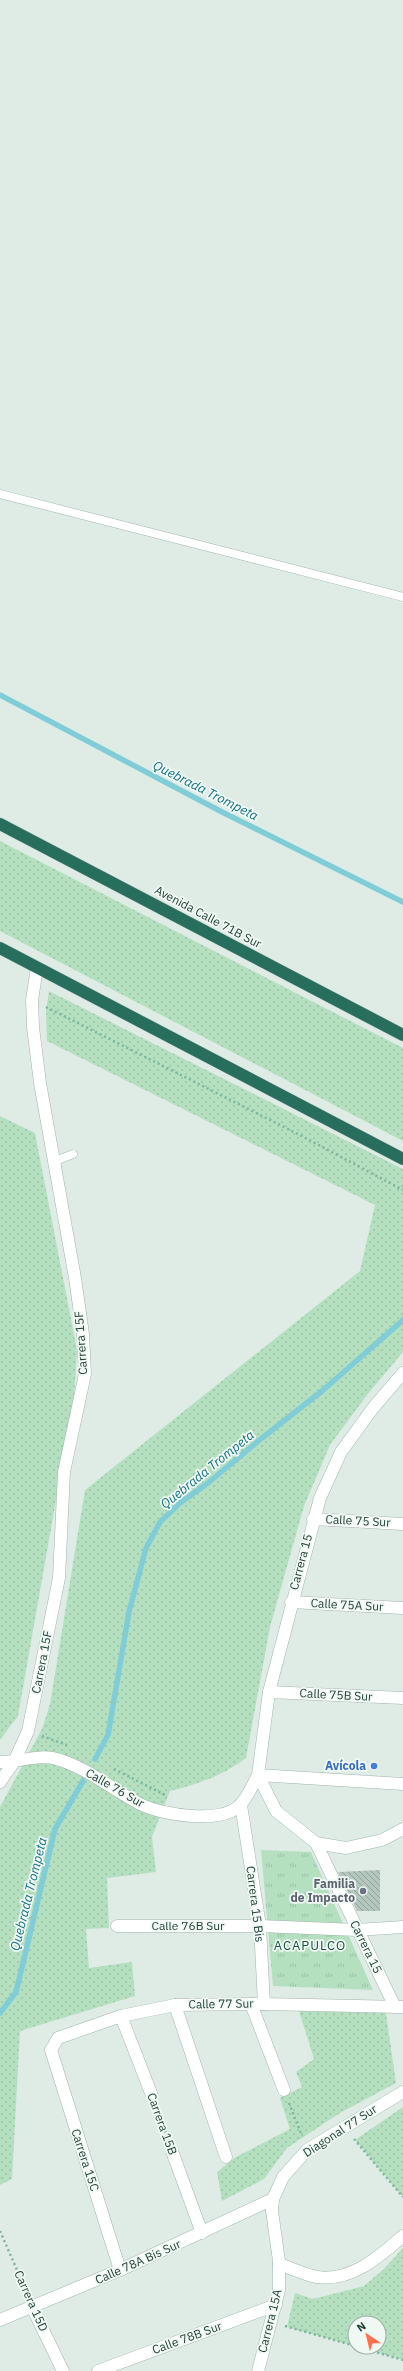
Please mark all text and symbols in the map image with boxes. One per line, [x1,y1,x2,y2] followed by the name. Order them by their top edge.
[150,757,261,824] water label: Quebrada Trompeta
[152,882,265,951] street label: Avenida Calle 71B Sur
[71,1310,90,1375] street label: Carrera 15F
[157,1426,258,1512] water label: Quebrada Trompeta
[325,1511,392,1530] street label: Calle 75 Sur
[286,1532,315,1591] street label: Carrera 15
[310,1595,384,1614] street label: Calle 75A Sur
[28,1629,55,1695] street label: Carrera 15F
[299,1685,373,1704] street label: Calle 75B Sur
[325,1758,366,1773] place label: Avícola
[369,1761,379,1771] marker: Avícola
[83,1765,148,1811] street label: Calle 76 Sur
[6,1836,51,1952] water label: Quebrada Trompeta
[243,1865,268,1943] street label: Carrera 15 Bis
[291,1876,355,1905] place label: Familia de Impacto
[358,1886,368,1896] marker: Familia de Impacto
[151,1918,225,1933] street label: Calle 76B Sur
[347,1918,386,1976] street label: Carrera 15
[274,1937,346,1954] district label: ACAPULCO
[188,1995,254,2012] street label: Calle 77 Sur
[144,2091,181,2157] street label: Carrera 15B
[300,2101,380,2160] street label: Diagonal 77 Sur
[68,2127,103,2193] street label: Carrera 15C
[93,2236,184,2287] street label: Calle 78A Bis Sur
[11,2268,52,2334] street label: Carrera 15D
[254,2287,285,2354] street label: Carrera 15A
[347,2315,387,2355] north arrow
[150,2318,224,2357] street label: Calle 78B Sur
[354,2319,369,2335] text: N

